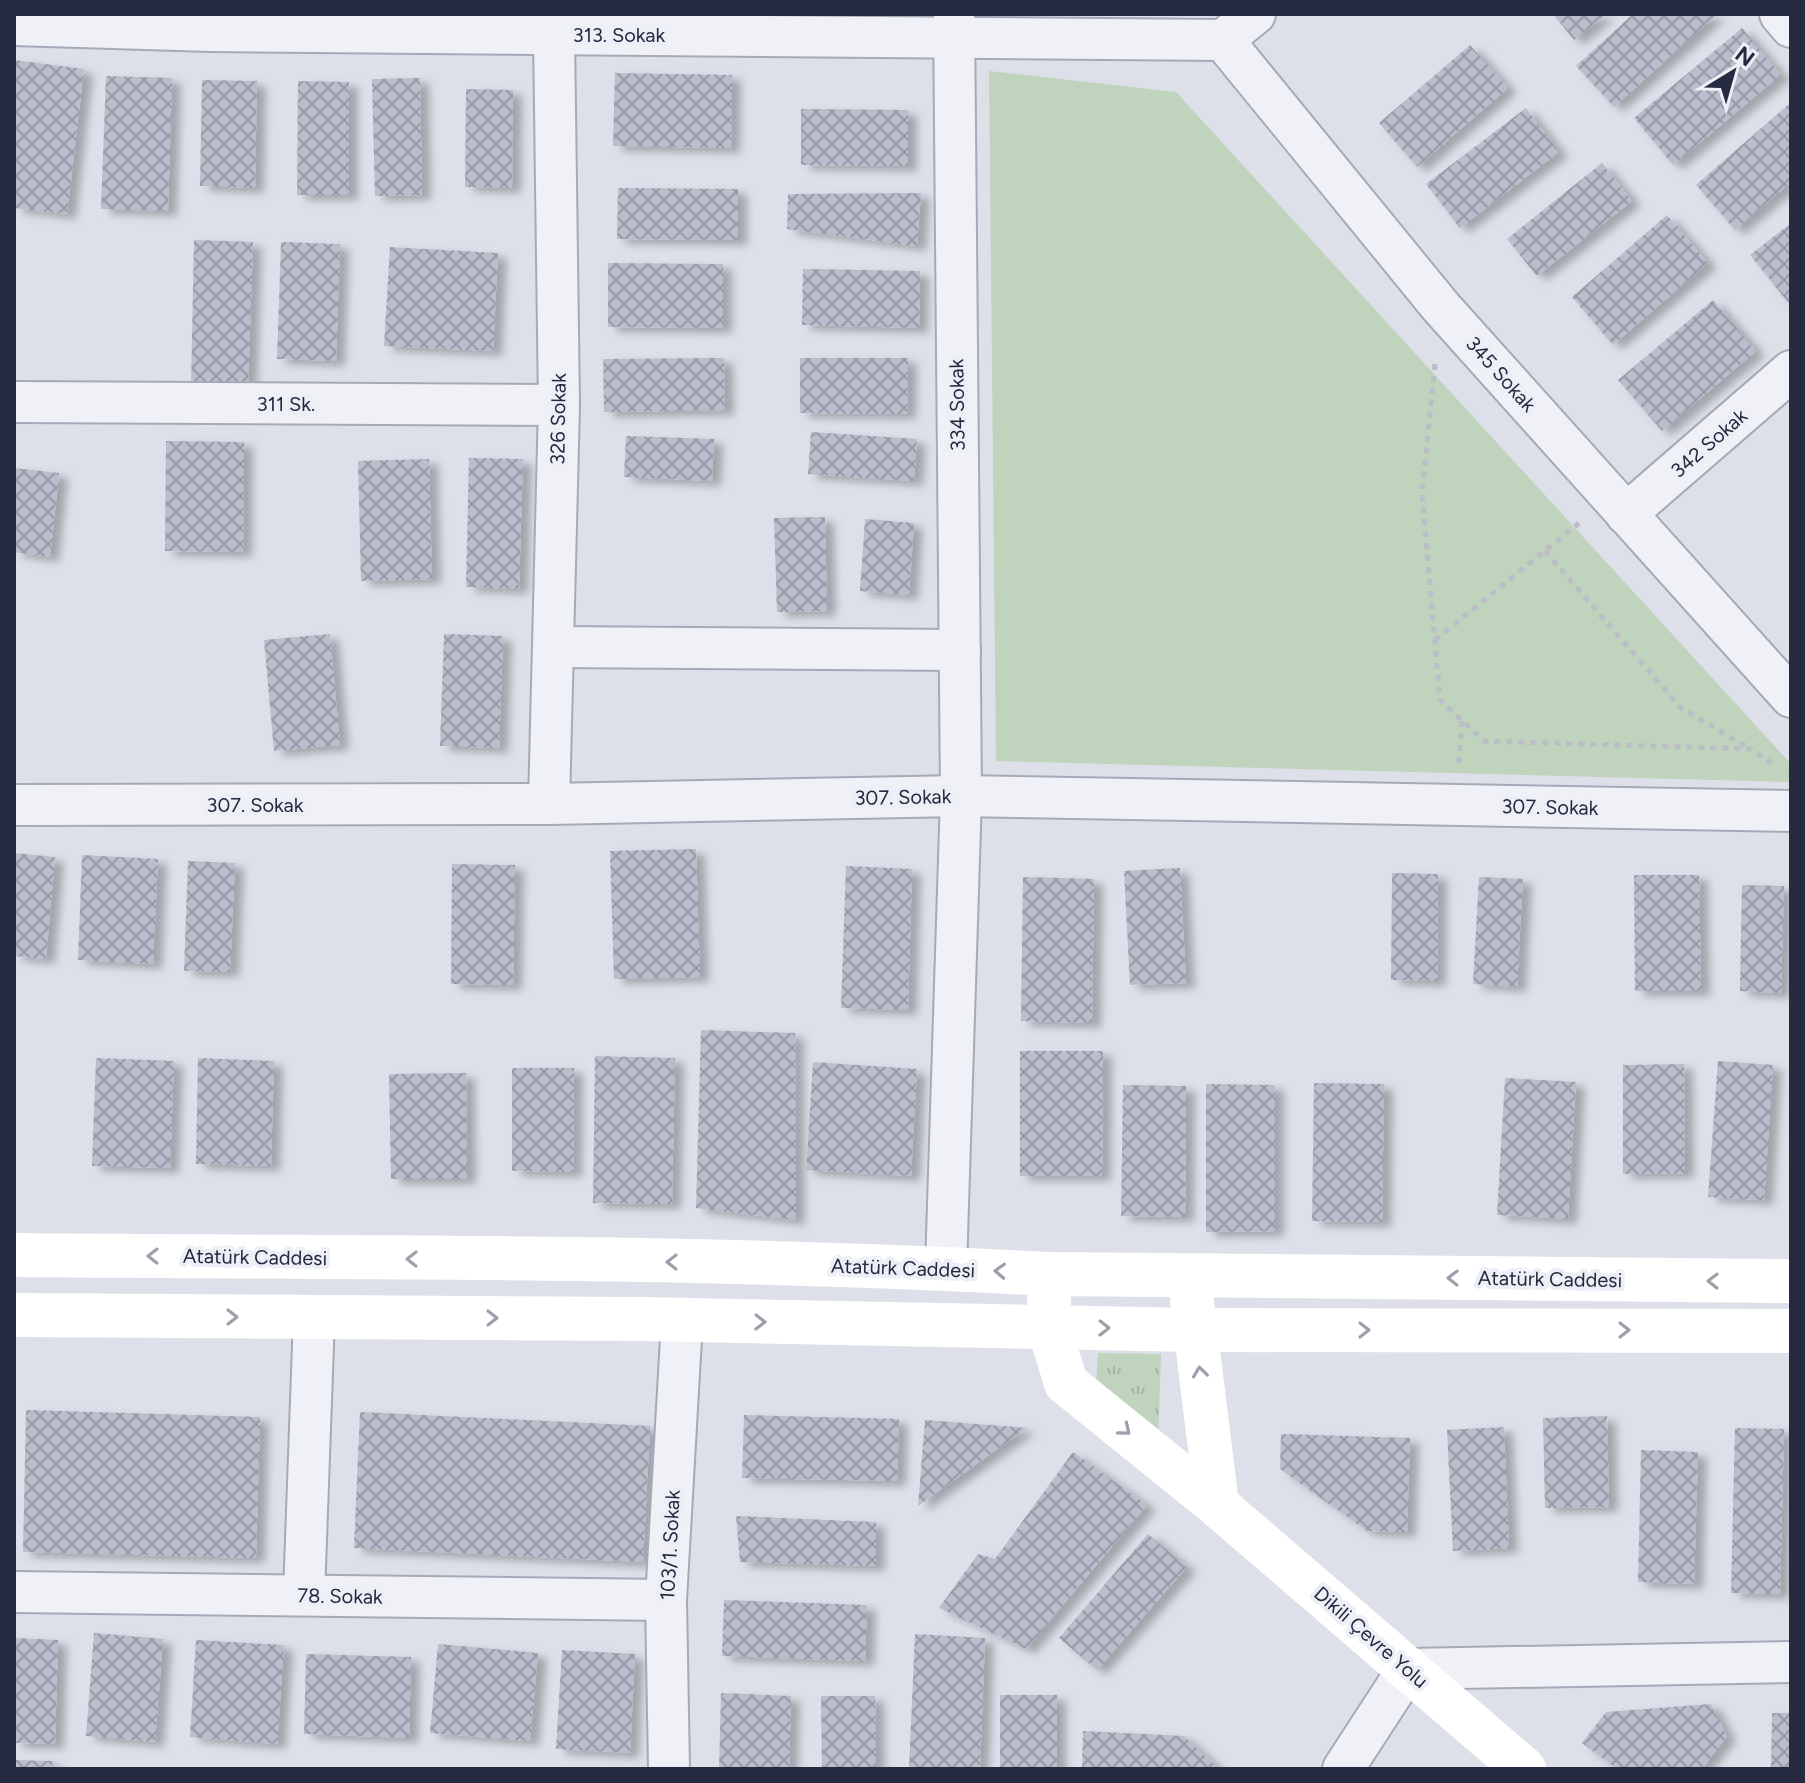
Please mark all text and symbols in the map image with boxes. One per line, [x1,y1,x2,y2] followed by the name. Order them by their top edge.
[573,23,665,47] street label: 313. Sokak
[1693,32,1773,112] north arrow
[1730,41,1760,72] text: N
[1461,331,1541,417] street label: 345 Sokak
[944,358,970,451] street label: 334 Sokak
[545,373,571,465] street label: 326 Sokak
[257,392,315,416] street label: 311 Sk.
[1666,403,1752,482] street label: 342 Sokak
[854,784,952,810] street label: 307. Sokak
[207,793,304,817] street label: 307. Sokak
[1501,794,1599,820] street label: 307. Sokak
[183,1244,327,1270] street label: Atatürk Caddesi
[146,1247,159,1265] one-way arrow
[405,1250,418,1268] one-way arrow
[665,1253,678,1271] one-way arrow
[830,1253,976,1283] street label: Atatürk Caddesi
[993,1263,1006,1280] one-way arrow
[1478,1266,1622,1292] street label: Atatürk Caddesi
[1446,1269,1459,1287] one-way arrow
[1706,1272,1719,1290] one-way arrow
[226,1308,239,1325] one-way arrow
[486,1309,499,1327] one-way arrow
[754,1313,767,1331] one-way arrow
[1098,1319,1111,1337] one-way arrow
[1358,1321,1371,1339] one-way arrow
[1618,1321,1631,1339] one-way arrow
[1192,1365,1209,1379] one-way arrow
[1116,1420,1130,1435] one-way arrow
[655,1489,685,1601] street label: 103/1. Sokak
[1309,1581,1433,1693] street label: Dikili Çevre Yolu
[297,1583,383,1609] street label: 78. Sokak

